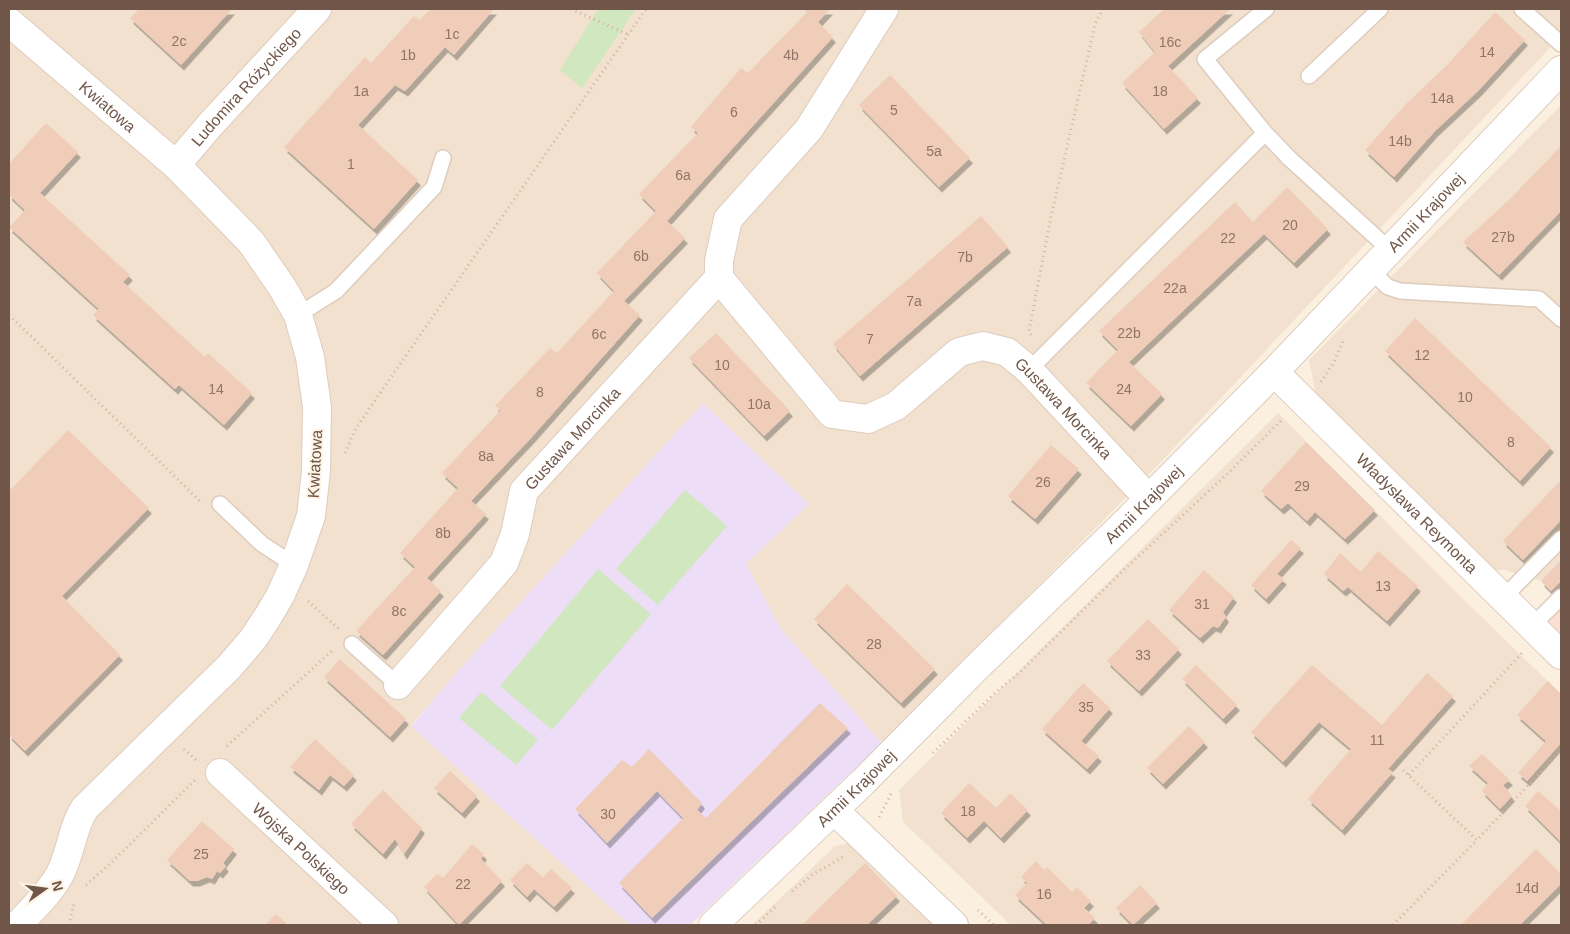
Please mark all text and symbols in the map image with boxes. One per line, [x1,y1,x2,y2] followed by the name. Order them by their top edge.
[188,24,304,149] street label: Ludomira Różyckiego
[445,26,459,42] house number: 1c
[172,33,186,49] house number: 2c
[1159,34,1181,50] house number: 16c
[1479,44,1495,60] house number: 14
[400,47,416,63] house number: 1b
[783,47,799,63] house number: 4b
[76,78,139,135] street label: Kwiatowa
[353,83,369,99] house number: 1a
[1152,83,1168,99] house number: 18
[1430,90,1454,106] house number: 14a
[890,102,898,118] house number: 5
[730,104,738,120] house number: 6
[1388,133,1412,149] house number: 14b
[926,143,942,159] house number: 5a
[347,156,355,172] house number: 1
[675,167,691,183] house number: 6a
[1384,169,1467,255] street label: Armii Krajowej
[1282,217,1298,233] house number: 20
[1491,229,1515,245] house number: 27b
[1220,230,1236,246] house number: 22
[633,248,649,264] house number: 6b
[957,249,973,265] house number: 7b
[1163,280,1187,296] house number: 22a
[906,293,922,309] house number: 7a
[1117,325,1141,341] house number: 22b
[592,326,606,342] house number: 6c
[866,331,874,347] house number: 7
[1414,347,1430,363] house number: 12
[1012,354,1116,462] street label: Gustawa Morcinka
[714,357,730,373] house number: 10
[208,381,224,397] house number: 14
[1116,381,1132,397] house number: 24
[521,384,623,493] street label: Gustawa Morcinka
[536,384,544,400] house number: 8
[1457,389,1473,405] house number: 10
[747,396,771,412] house number: 10a
[305,429,325,499] street label: Kwiatowa
[1507,434,1515,450] house number: 8
[478,448,494,464] house number: 8a
[1353,450,1481,576] street label: Władysława Reymonta
[1101,462,1185,546] street label: Armii Krajowej
[1035,474,1051,490] house number: 26
[1294,478,1310,494] house number: 29
[435,525,451,541] house number: 8b
[1375,578,1391,594] house number: 13
[1194,596,1210,612] house number: 31
[392,603,406,619] house number: 8c
[866,636,882,652] house number: 28
[1135,647,1151,663] house number: 33
[1078,699,1094,715] house number: 35
[1370,732,1384,748] house number: 11
[813,746,899,830] street label: Armii Krajowej
[249,799,353,898] street label: Wojska Polskiego
[960,803,976,819] house number: 18
[600,806,616,822] house number: 30
[193,846,209,862] house number: 25
[20,864,70,914] north arrow
[455,876,471,892] house number: 22
[49,879,67,893] text: N
[1515,880,1539,896] house number: 14d
[1036,886,1052,902] house number: 16

